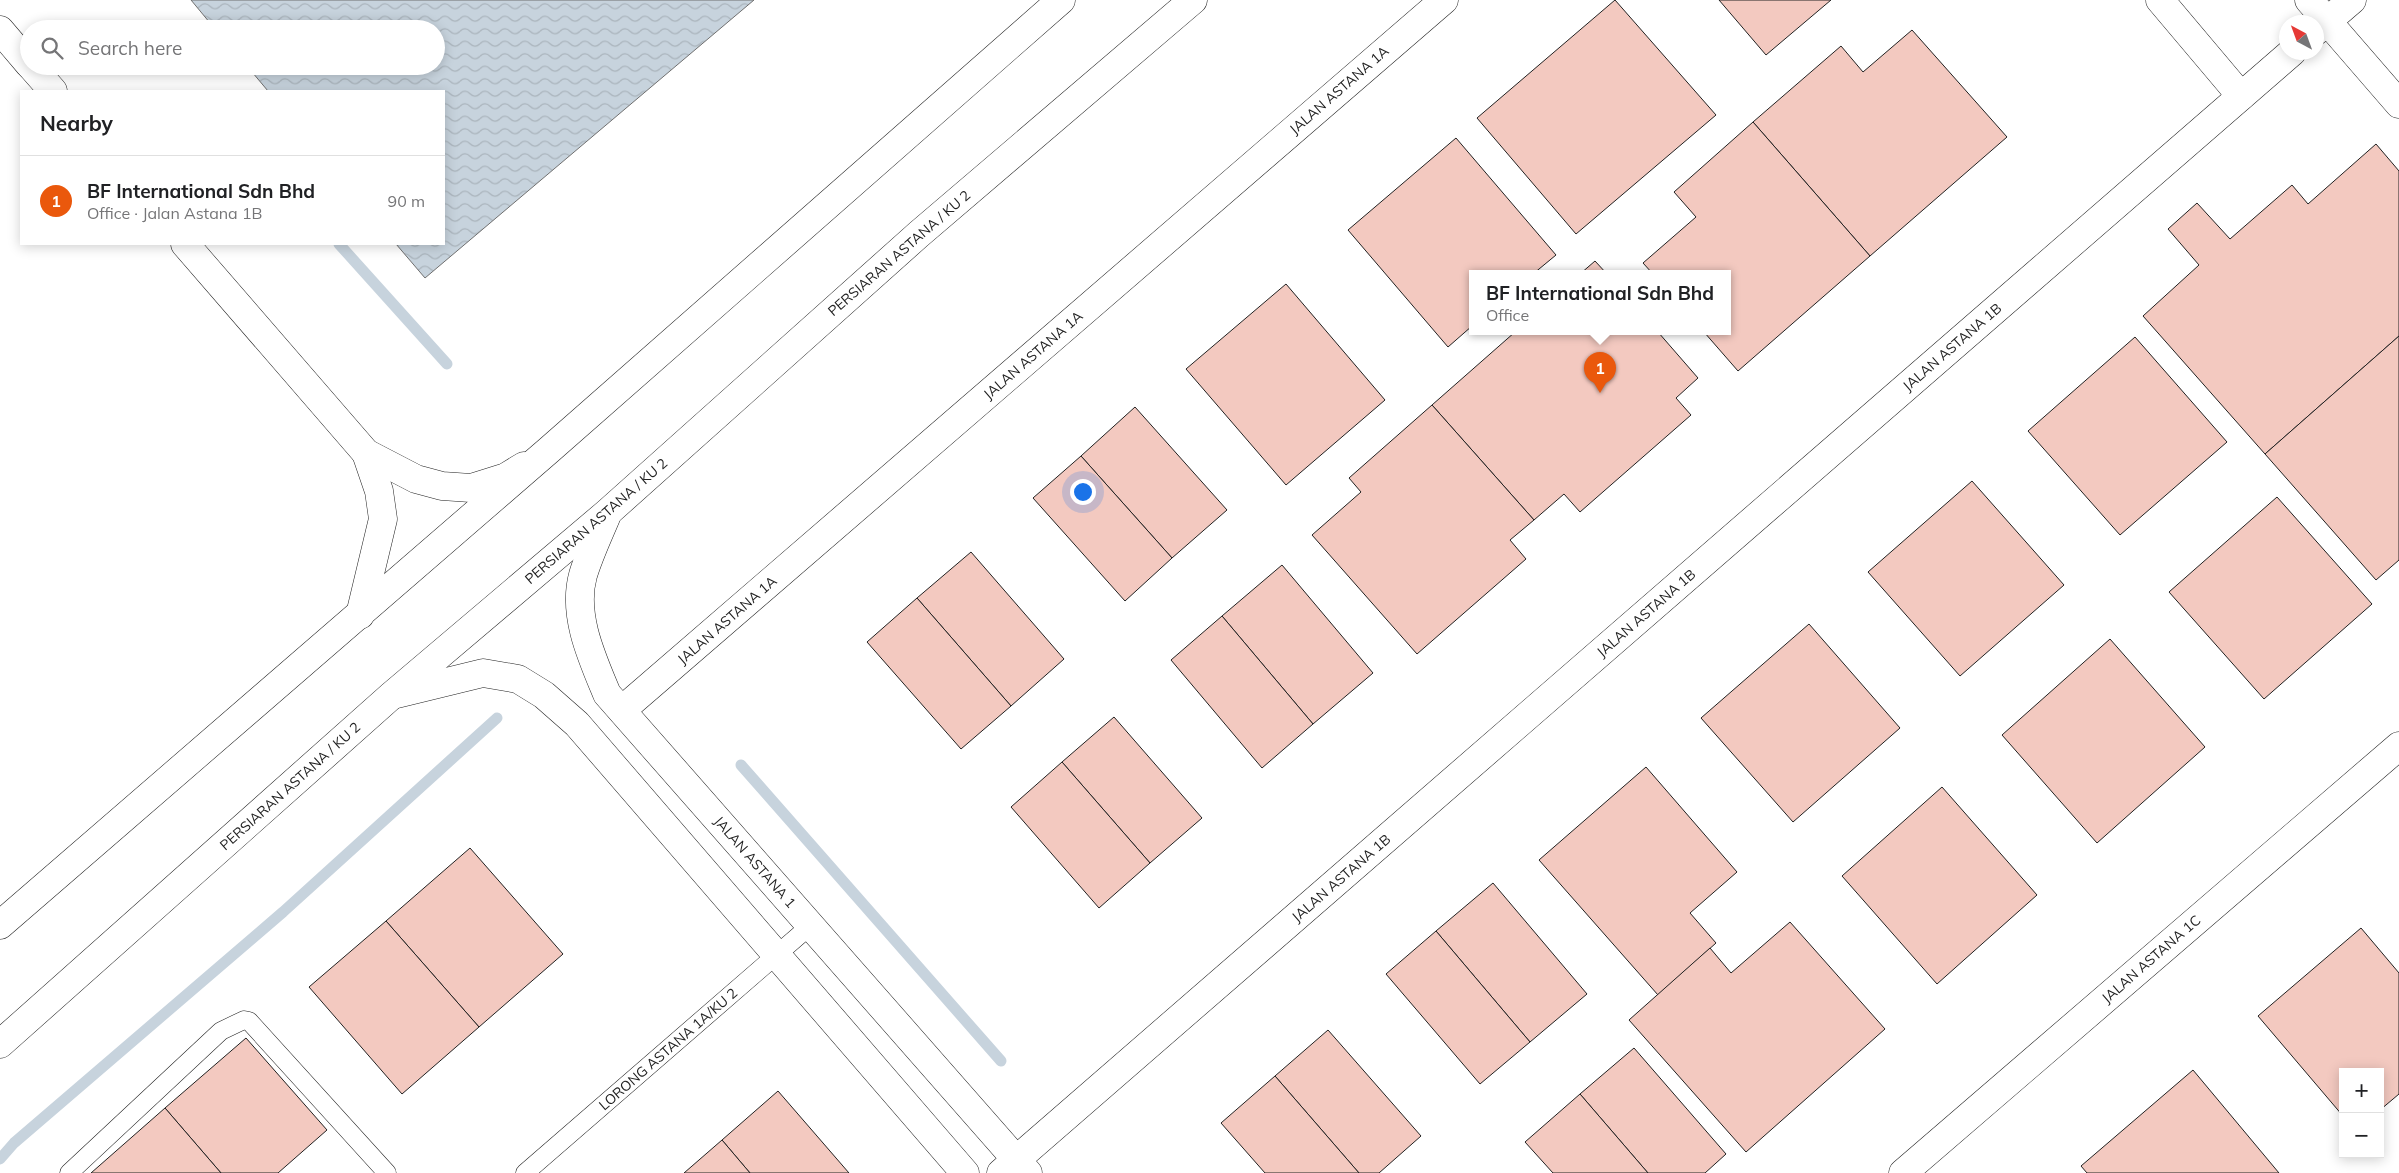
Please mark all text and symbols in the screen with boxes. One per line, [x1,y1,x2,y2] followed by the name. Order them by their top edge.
[2279,15,2324,60] north arrow
[20,20,445,75] search box
[38,34,66,62] icon: search
[78,36,182,60] text: Search here
[1286,41,1393,138] street label: JALAN ASTANA 1A
[40,110,113,136] text: Nearby
[87,179,315,203] text: BF International Sdn Bhd
[824,186,974,320] street label: PERSIARAN ASTANA / KU 2
[51,191,61,211] text: 1
[388,191,425,211] text: 90 m
[87,203,262,223] text: Office · Jalan Astana 1B
[1469,270,1731,335] popup
[1486,281,1714,305] text: BF International Sdn Bhd
[1899,299,2005,395] street label: JALAN ASTANA 1B
[1486,305,1529,325] text: Office
[980,306,1087,403] street label: JALAN ASTANA 1A
[1584,352,1616,393] pin: 1
[521,454,671,588] street label: PERSIARAN ASTANA / KU 2
[1070,479,1096,505] your location
[1593,565,1699,661] street label: JALAN ASTANA 1B
[674,571,781,668] street label: JALAN ASTANA 1A
[216,718,364,854] street label: PERSIARAN ASTANA / KU 2
[710,812,800,912] street label: JALAN ASTANA 1
[1288,830,1394,926] street label: JALAN ASTANA 1B
[2098,911,2204,1007] street label: JALAN ASTANA 1C
[595,984,741,1114] street label: LORONG ASTANA 1A/KU 2
[2339,1068,2384,1158] map controls
[2339,1068,2384,1113] button: +
[2339,1113,2384,1158] button: −

